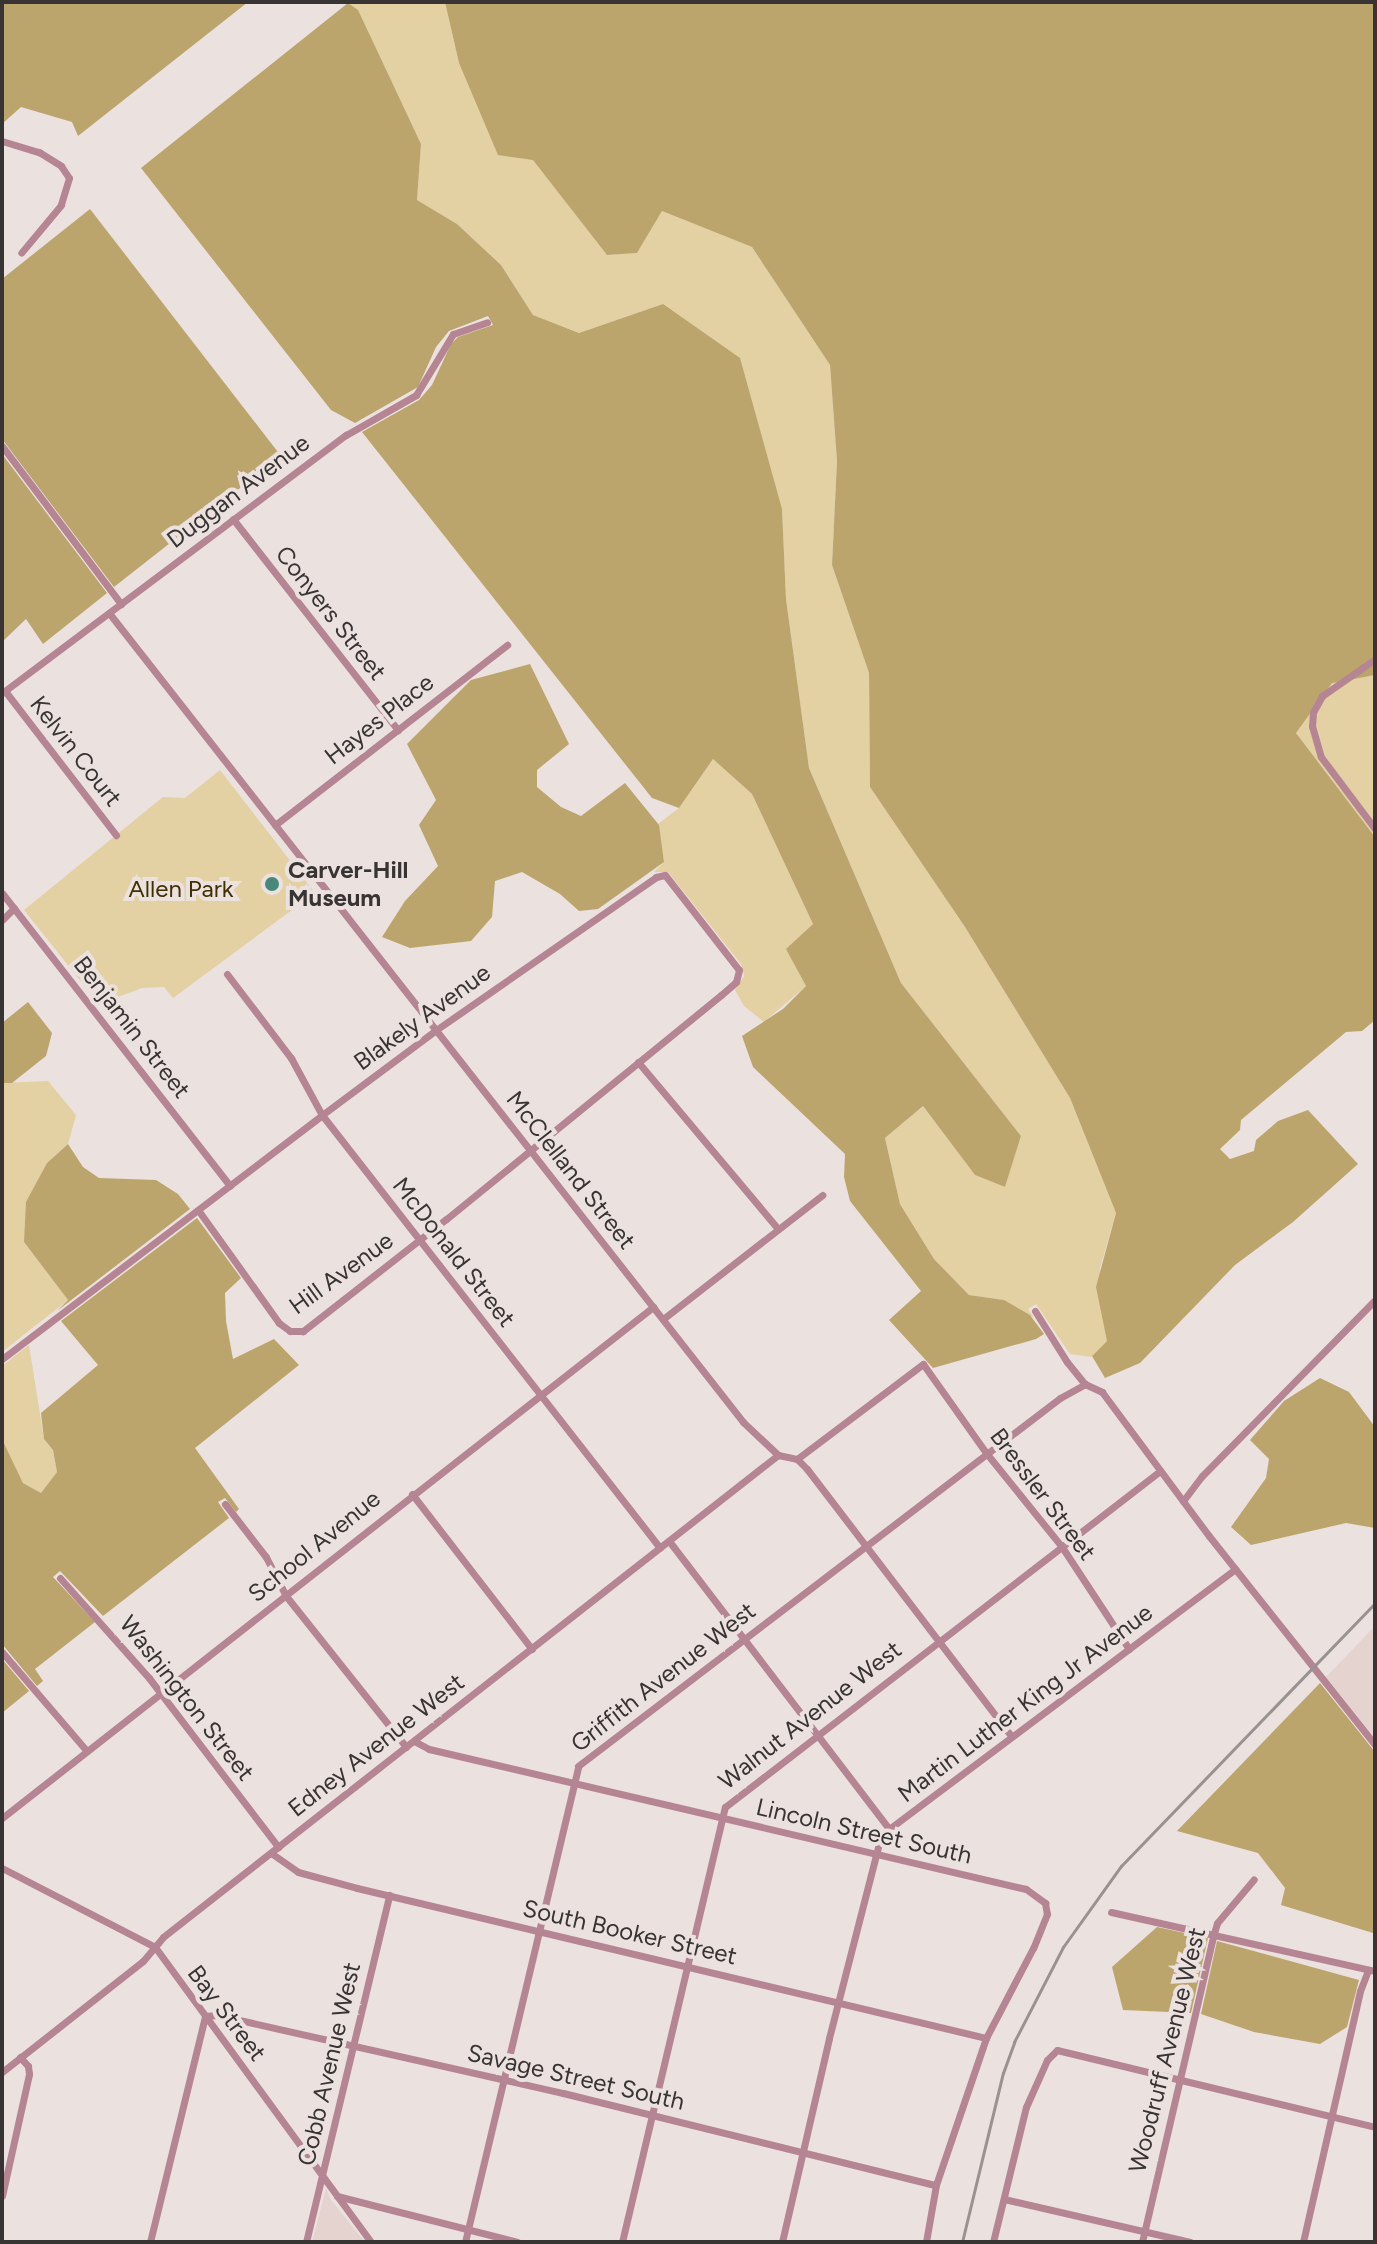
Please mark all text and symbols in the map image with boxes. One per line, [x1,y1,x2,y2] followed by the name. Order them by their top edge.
[161,428,315,554] street label: Duggan Avenue
[270,540,392,686] street label: Conyers Street
[319,668,439,770] street label: Hayes Place
[24,690,128,812] street label: Kelvin Court
[288,856,409,912] place label: Carver-Hill Museum
[129,875,233,903] park label: Allen Park
[263,875,281,893] marker: Carver-Hill Museum
[68,950,196,1104] street label: Benjamin Street
[348,958,496,1076] street label: Blakely Avenue
[500,1085,642,1255] street label: McClelland Street
[387,1171,521,1333] street label: McDonald Street
[283,1226,399,1320] street label: Hill Avenue
[984,1422,1102,1566] street label: Bressler Street
[242,1484,386,1608] street label: School Avenue
[565,1596,761,1758] street label: Griffith Avenue West
[892,1598,1158,1808] street label: Martin Luther King Jr Avenue
[114,1610,260,1786] street label: Washington Street
[713,1635,907,1795] street label: Walnut Avenue West
[282,1667,470,1823] street label: Edney Avenue West
[753,1792,975,1870] street label: Lincoln Street South
[520,1893,740,1971] street label: South Booker Street
[1123,1924,1211,2176] street label: Woodruff Avenue West
[182,1959,272,2067] street label: Bay Street
[292,1960,366,2168] street label: Cobb Avenue West
[465,2038,687,2116] street label: Savage Street South

